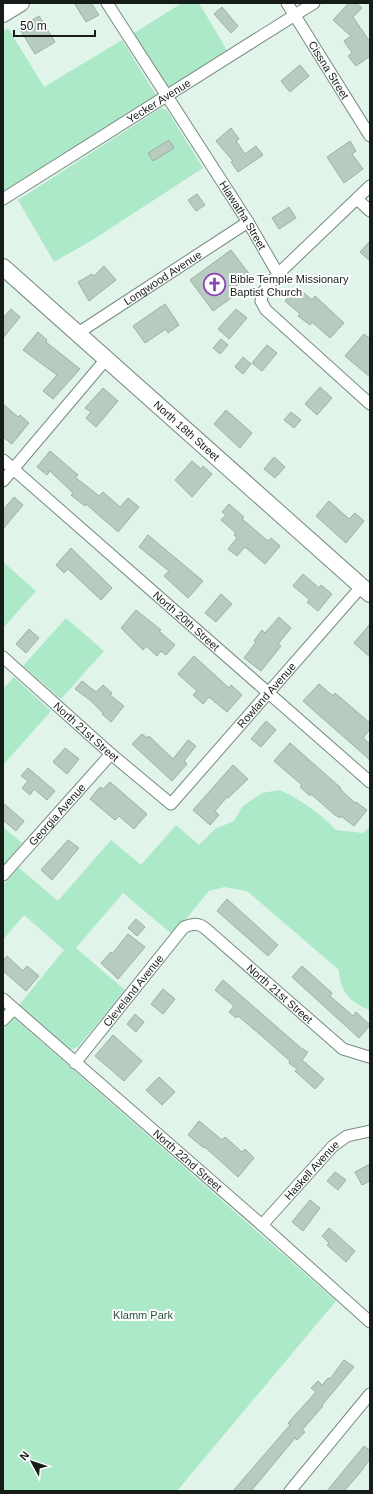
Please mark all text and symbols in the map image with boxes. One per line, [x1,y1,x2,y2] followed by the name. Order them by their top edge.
[14,12,95,38] scale bar
[20,19,47,33] text: 50 m
[306,39,351,101] street label: Cissna Street
[125,76,193,125] street label: Yecker Avenue
[217,179,269,252] street label: Hiawatha Street
[121,248,204,308] street label: Longwood Avenue
[202,272,228,298] church icon: Bible Temple Missionary Baptist Church
[230,273,349,298] place label: Bible Temple Missionary Baptist Church
[151,398,222,463] street label: North 18th Street
[151,589,222,653] street label: North 20th Street
[235,660,298,730] street label: Rowland Avenue
[51,700,121,764] street label: North 21st Street
[26,781,88,848] street label: Georgia Avenue
[101,952,166,1029] street label: Cleveland Avenue
[245,962,315,1026] street label: North 21st Street
[151,1127,224,1193] street label: North 22nd Street
[282,1138,341,1202] street label: Haskell Avenue
[113,1309,173,1321] park label: Klamm Park
[12,1442,52,1482] north arrow
[17,1449,32,1462] text: N

